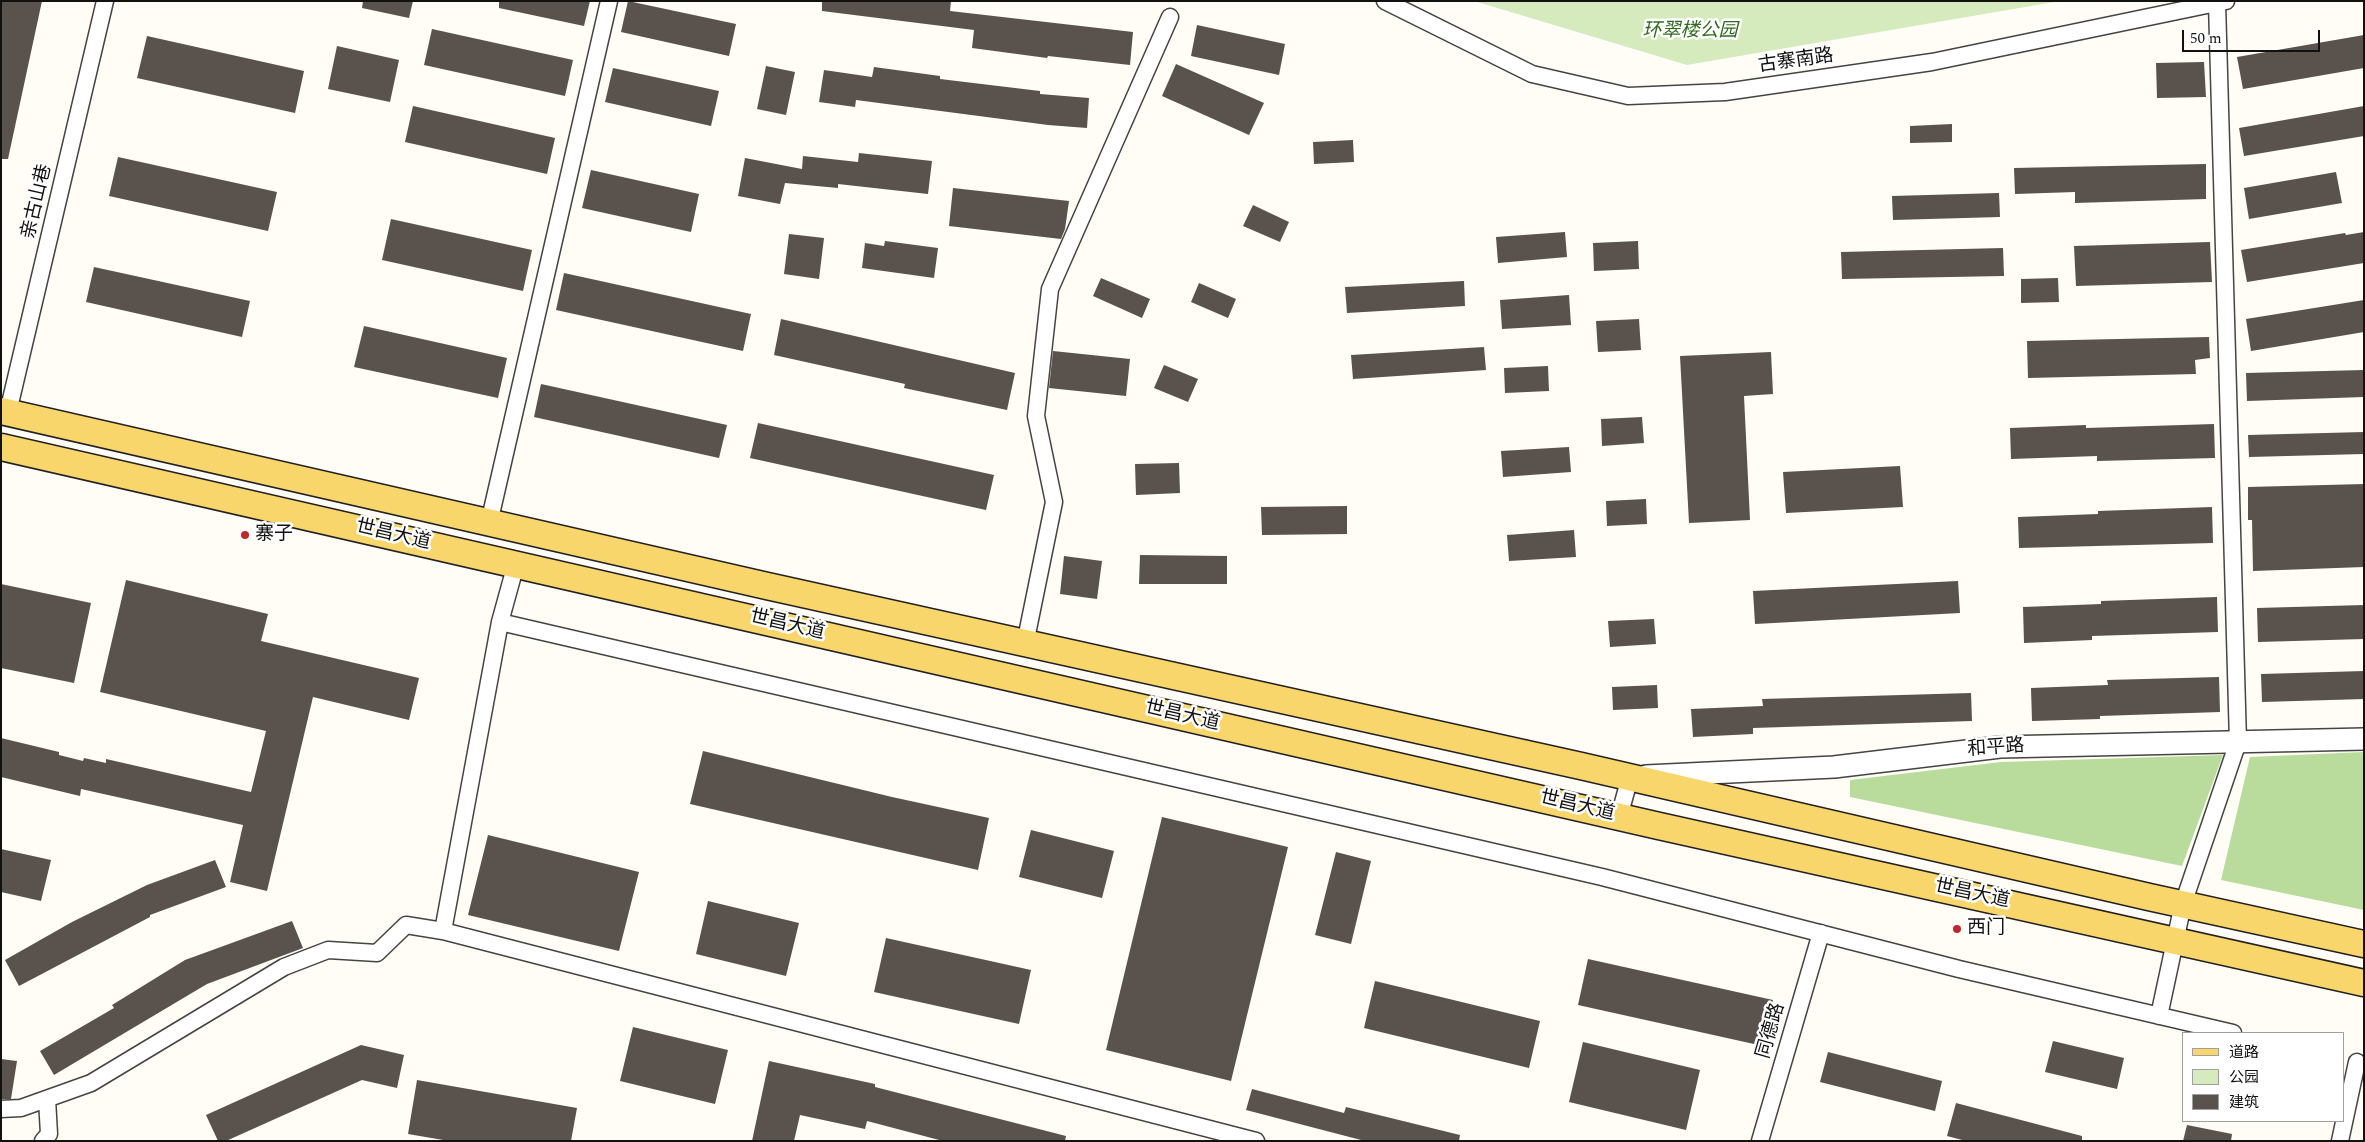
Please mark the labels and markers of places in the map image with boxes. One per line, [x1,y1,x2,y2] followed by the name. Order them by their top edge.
[255,524,293,546] place label: 寨子
[239,529,251,541] marker: 寨子
[1967,918,2005,940] place label: 西门
[1951,923,1963,935] marker: 西门

